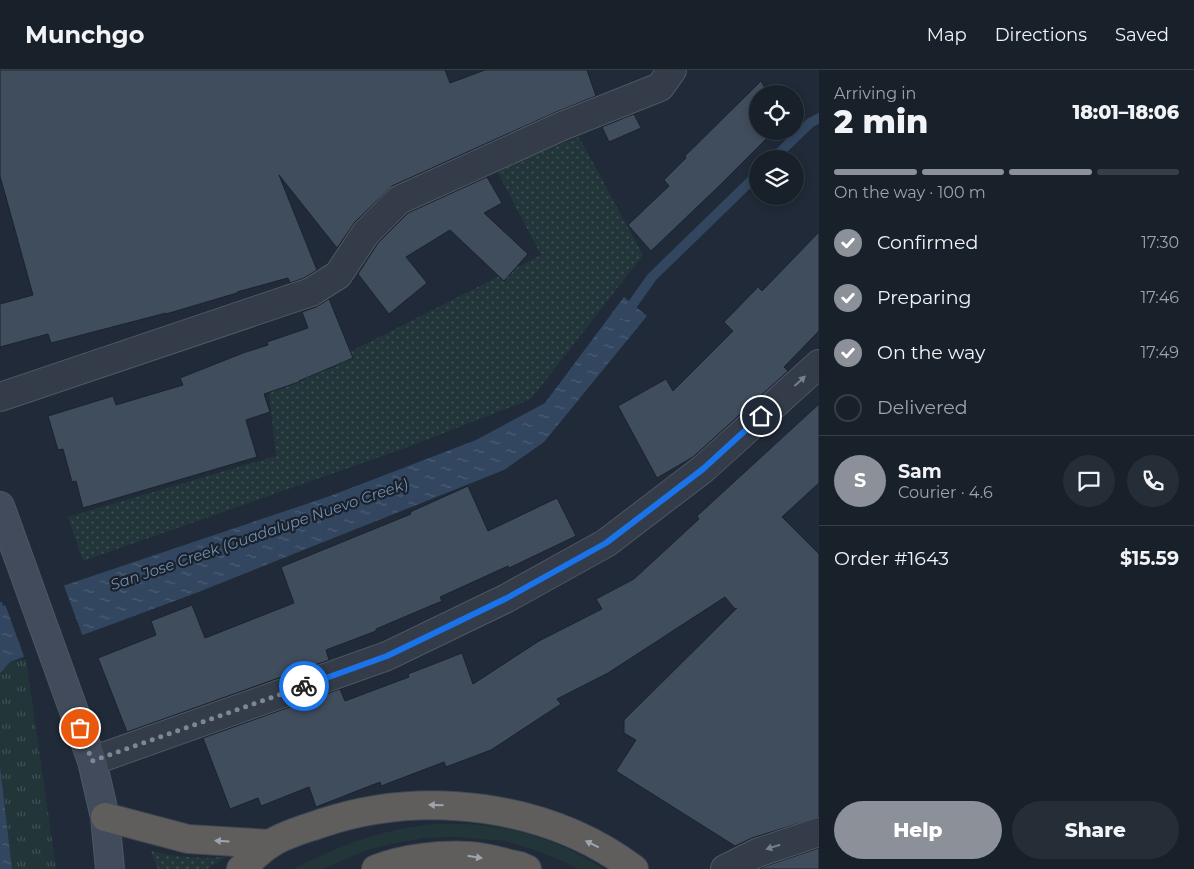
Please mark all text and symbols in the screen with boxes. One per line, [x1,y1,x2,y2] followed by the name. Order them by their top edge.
[25,20,144,49] text: Munchgo
[927,24,967,46] text: Map
[995,24,1087,46] text: Directions
[1115,24,1169,46] text: Saved
[834,84,916,103] text: Arriving in
[749,85,804,205] map controls
[749,85,804,140] button: locate
[1072,101,1179,124] text: 18:01–18:06
[834,102,928,141] text: 2 min
[749,150,804,205] button: layers
[834,183,986,202] text: On the way · 100 m
[834,229,862,257] icon: check
[877,231,978,254] text: Confirmed
[1141,233,1179,252] text: 17:30
[834,284,862,312] icon: check
[877,286,972,309] text: Preparing
[1140,288,1179,307] text: 17:46
[834,339,862,367] icon: check
[877,341,985,364] text: On the way
[1141,343,1179,362] text: 17:49
[794,375,807,386] one-way arrow
[740,395,782,437] pin
[877,396,968,419] text: Delivered
[747,402,775,430] icon: home
[1063,455,1115,507] button: chat
[1127,455,1179,507] button: phone
[898,460,942,483] text: Sam
[854,469,866,492] text: S
[108,474,410,594] water label: San Jose Creek (Guadalupe Nuevo Creek)
[898,483,993,502] text: Courier · 4.6
[834,547,949,570] text: Order #1643
[1120,547,1179,570] text: $15.59
[279,661,329,711] courier
[290,672,318,700] icon: bike
[59,707,101,749] pin
[66,714,94,742] icon: bag
[428,801,444,809] one-way arrow
[834,801,1002,859] button: Help
[1012,801,1179,859] button: Share
[213,836,229,844] one-way arrow
[585,840,600,848] one-way arrow
[765,844,780,852] one-way arrow
[468,854,484,862] one-way arrow

